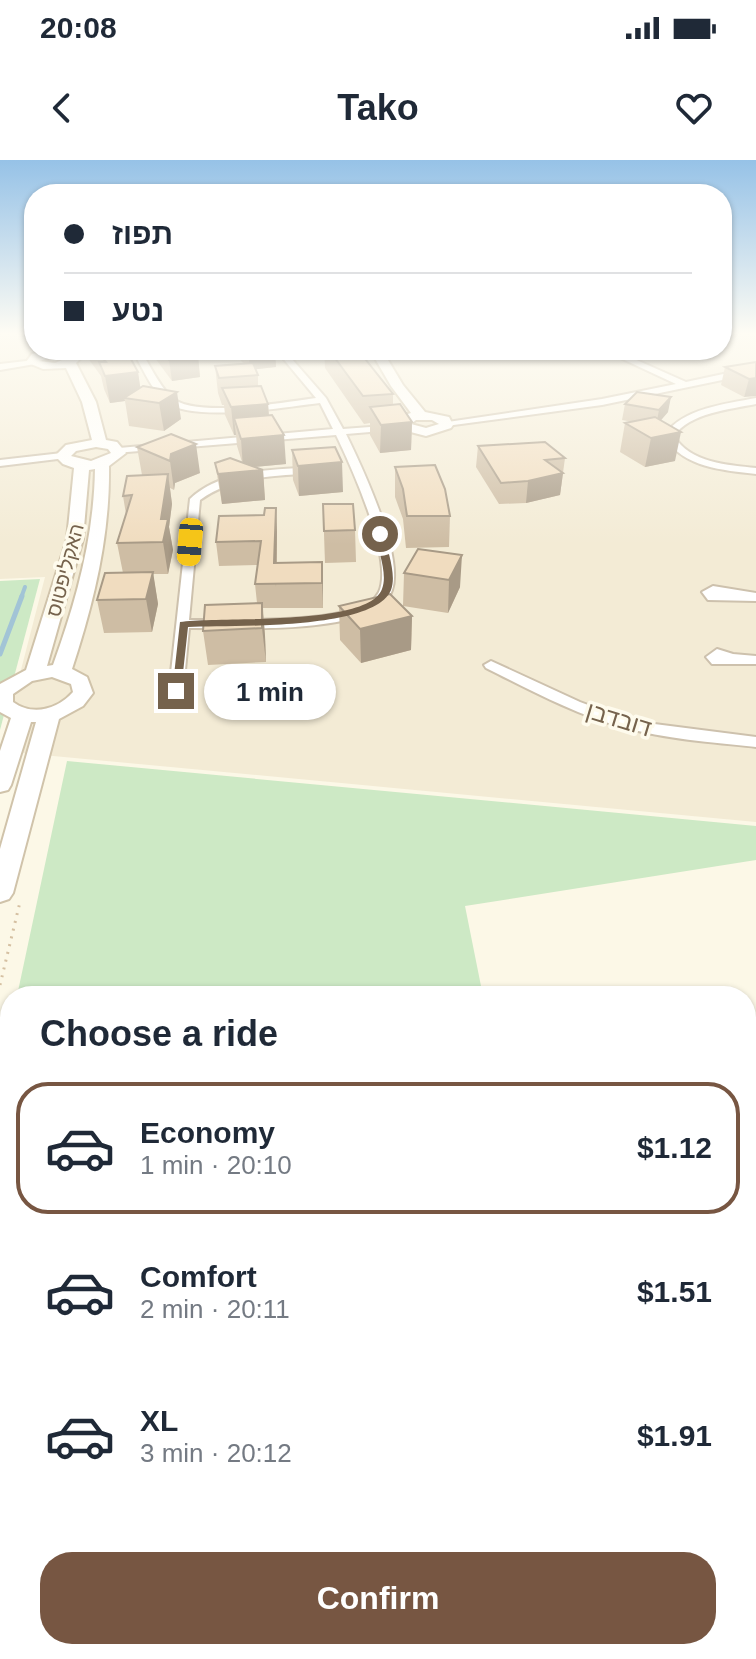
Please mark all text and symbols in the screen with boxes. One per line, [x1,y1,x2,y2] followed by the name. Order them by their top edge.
[40,11,117,44] text: 20:08
[40,86,84,130] icon: back
[672,86,716,130] icon: heart
[337,87,419,128] text: Tako
[112,217,173,250] text: תפוז
[112,294,164,327] text: נטע
[362,516,398,552] route start
[176,517,204,567] car
[42,521,88,619] street label: האקליפטוס
[204,663,336,719] callout: 1 min
[158,673,194,709] route end
[236,677,304,707] text: 1 min
[583,696,655,742] street label: דובדבן
[40,1013,278,1054] text: Choose a ride
[44,1112,116,1184] icon: car
[140,1116,275,1149] text: Economy
[637,1131,712,1164] text: $1.12
[140,1150,292,1180] text: 1 min · 20:10
[44,1256,116,1328] icon: car
[140,1260,257,1293] text: Comfort
[637,1275,712,1308] text: $1.51
[140,1294,290,1324] text: 2 min · 20:11
[44,1400,116,1472] icon: car
[140,1404,178,1437] text: XL
[637,1419,712,1452] text: $1.91
[140,1438,292,1468] text: 3 min · 20:12
[40,1552,716,1644] button: Confirm

